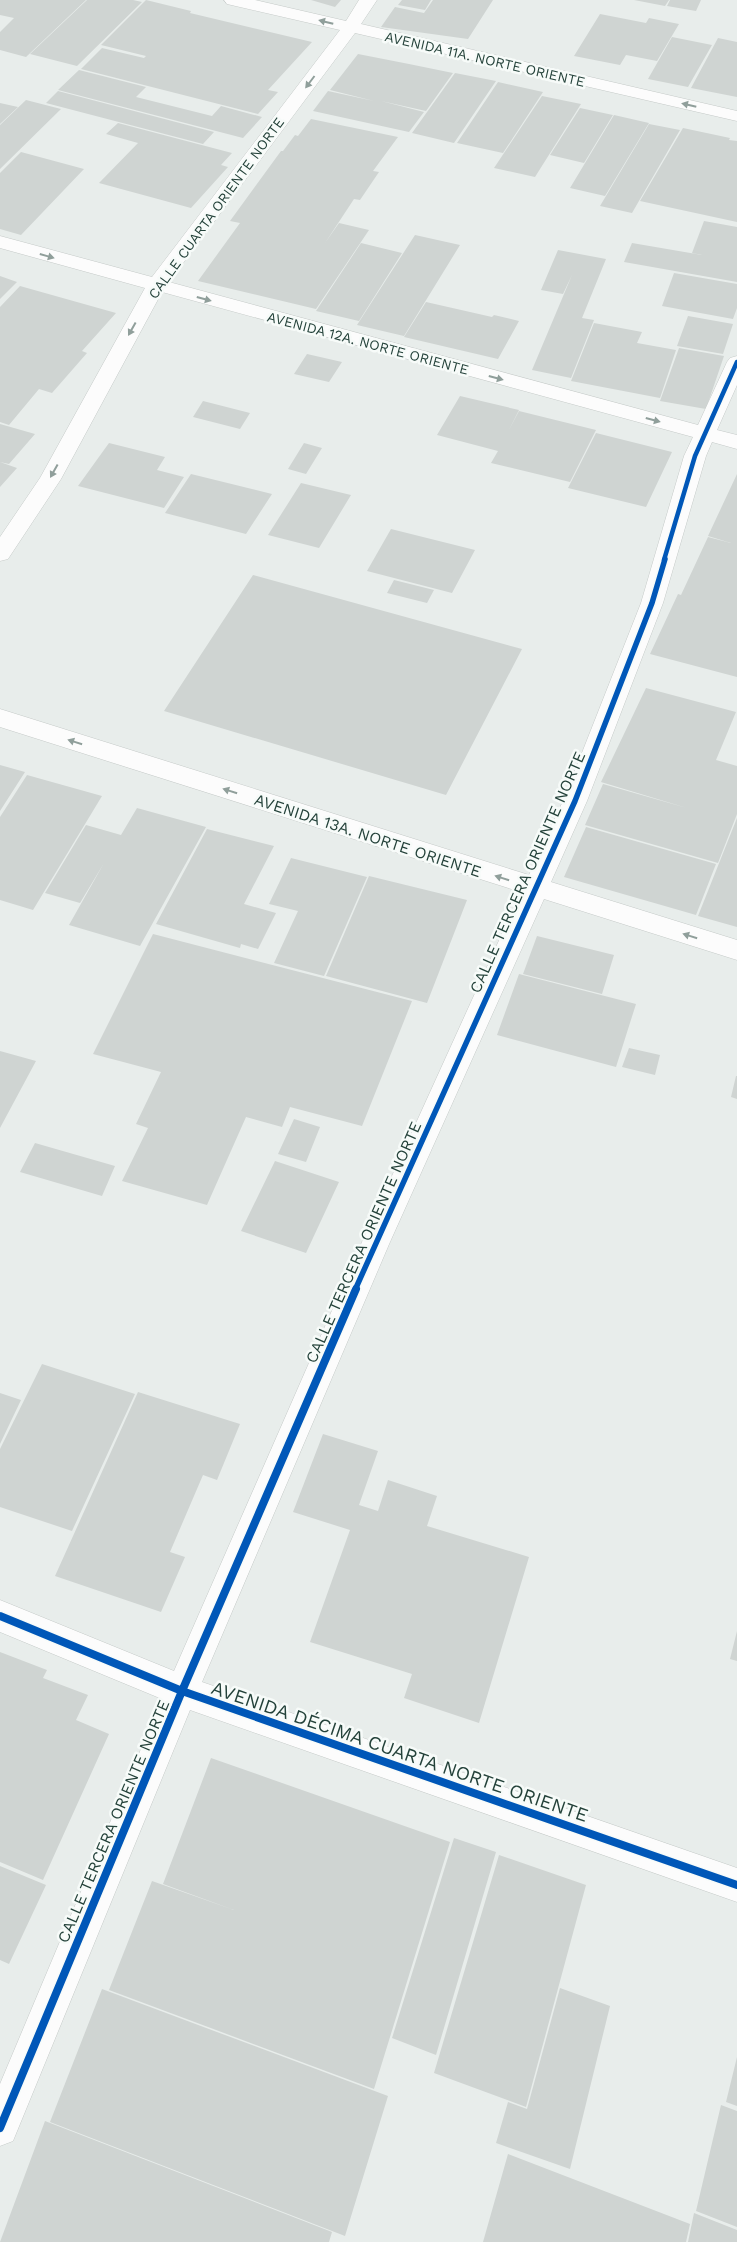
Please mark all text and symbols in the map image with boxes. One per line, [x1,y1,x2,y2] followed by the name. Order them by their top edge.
[319,18,334,26] one-way arrow
[383,28,587,90] street label: AVENIDA 11A. NORTE ORIENTE
[304,75,315,88] one-way arrow
[682,101,697,109] one-way arrow
[145,114,287,302] street label: CALLE CUARTA ORIENTE NORTE
[40,252,55,260] one-way arrow
[196,295,211,303] one-way arrow
[266,308,470,378] street label: AVENIDA 12A. NORTE ORIENTE
[128,322,137,335] one-way arrow
[488,374,503,382] one-way arrow
[645,416,660,424] one-way arrow
[50,464,58,478] one-way arrow
[67,738,82,746] one-way arrow
[465,749,589,996] street label: CALLE TERCERA ORIENTE NORTE
[222,787,237,795] one-way arrow
[252,790,484,881] street label: AVENIDA 13A. NORTE ORIENTE
[494,873,509,881] one-way arrow
[683,931,698,939] one-way arrow
[301,1119,425,1366] street label: CALLE TERCERA ORIENTE NORTE
[208,1676,591,1827] street label: AVENIDA DÉCIMA CUARTA NORTE ORIENTE
[54,1697,173,1946] street label: CALLE TERCERA ORIENTE NORTE

